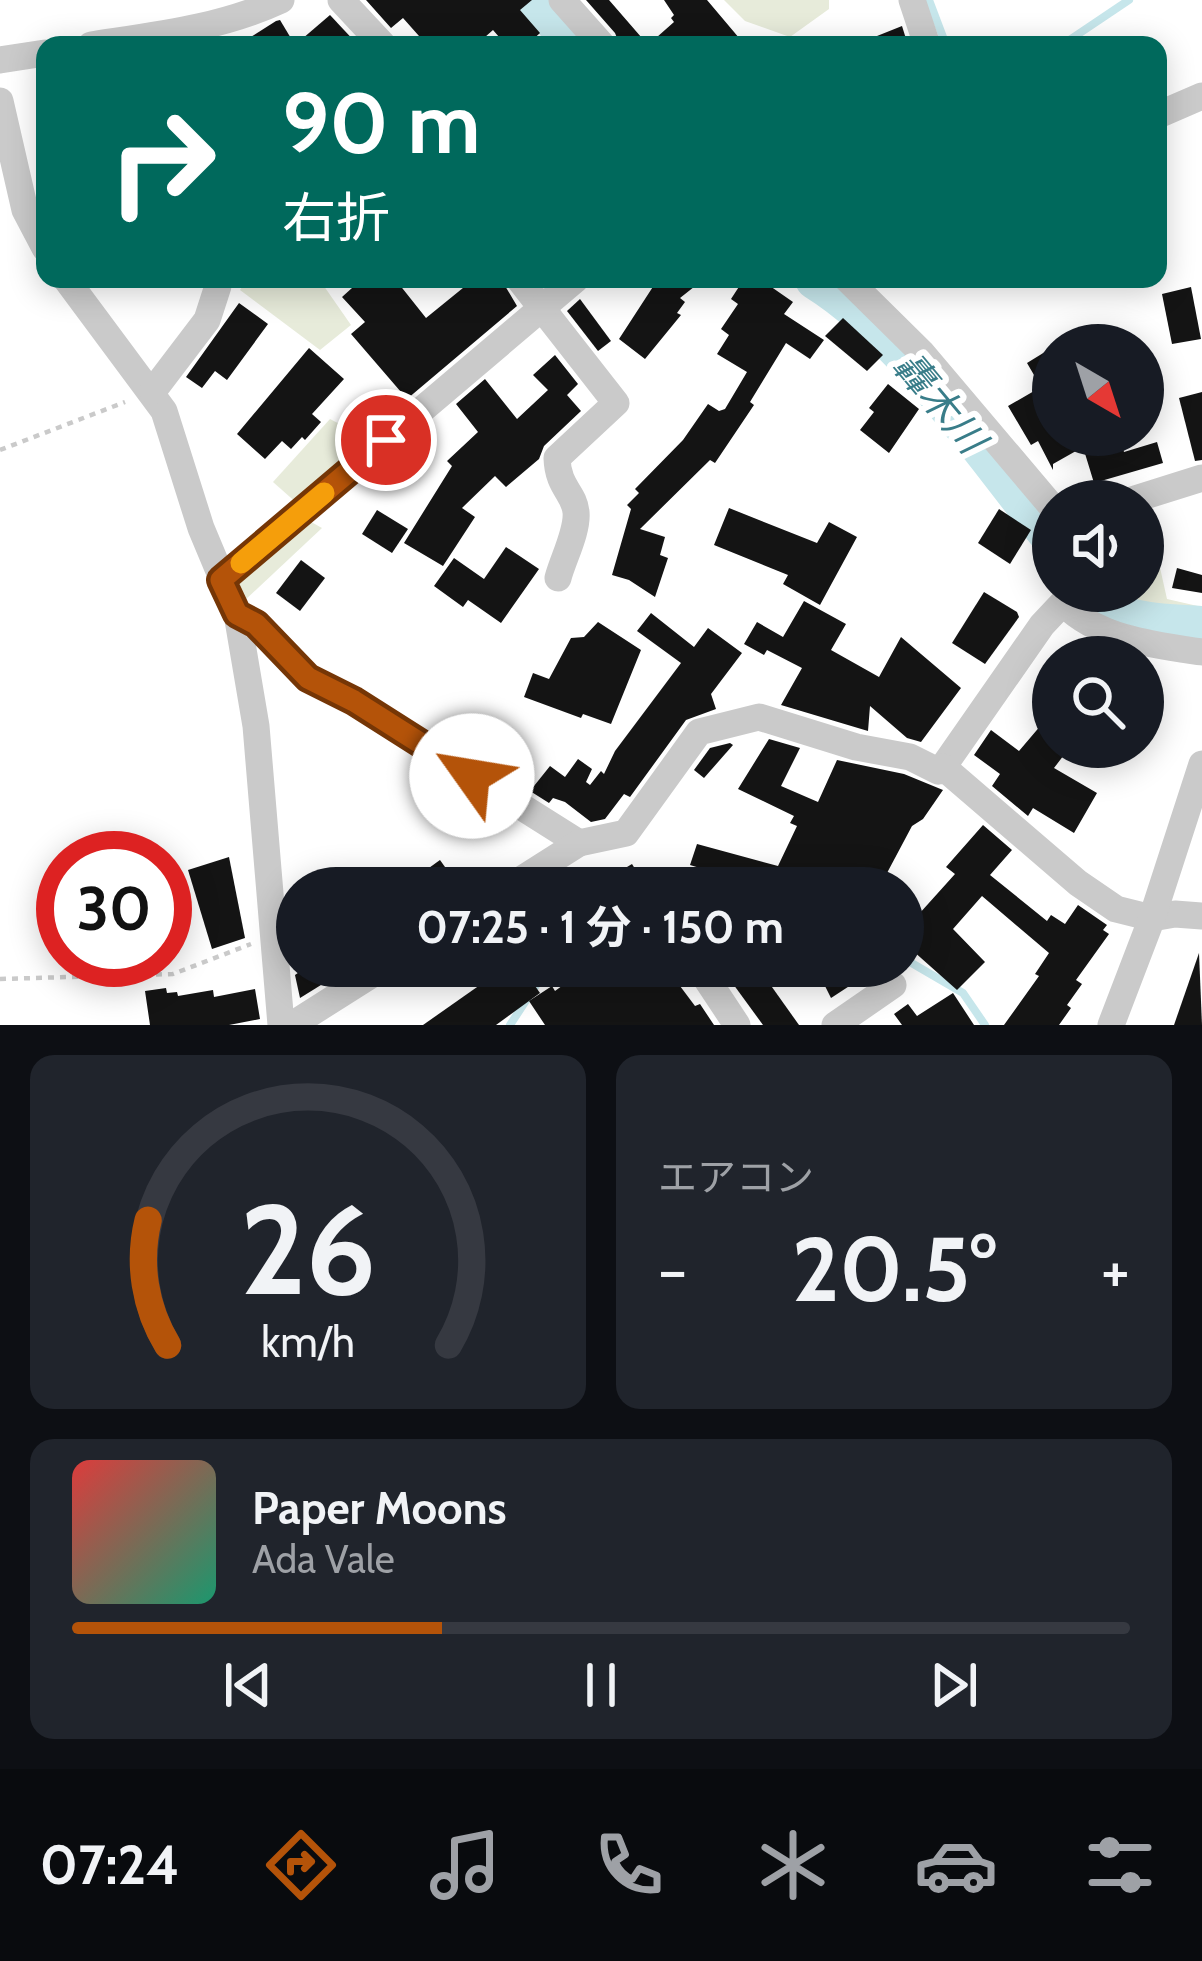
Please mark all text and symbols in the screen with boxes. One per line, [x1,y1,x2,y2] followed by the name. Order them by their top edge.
[282,72,480,174] text: 90 m
[84,84,240,240] icon: right
[282,185,390,251] text: 右折
[1032,324,1164,456] north arrow
[1032,324,1164,768] map controls
[884,342,999,465] water label: 轟木川
[335,389,437,491] pin
[353,407,419,473] icon: arrive
[1032,480,1164,612] button: sound
[1032,636,1164,768] button: search
[409,713,535,839] position arrow
[36,831,192,987] speed limit sign: 30
[416,900,784,954] text: 07:25 · 1 分 · 150 m
[658,1153,814,1201] text: エアコン
[240,1174,376,1325] text: 26
[792,1214,996,1324] text: 20.5°
[658,1229,687,1310] text: −
[1101,1229,1130,1310] text: +
[261,1316,355,1368] text: km/h
[252,1481,507,1535] text: Paper Moons
[252,1535,395,1583] text: Ada Vale
[215,1652,281,1718] icon: previous
[568,1652,634,1718] icon: pause
[921,1652,987,1718] icon: next
[259,1823,343,1907] icon: directions
[423,1823,507,1907] icon: music
[587,1823,671,1907] icon: phone
[751,1823,835,1907] icon: climate
[914,1823,998,1907] icon: car
[1078,1823,1162,1907] icon: filters
[40,1832,180,1898] text: 07:24

